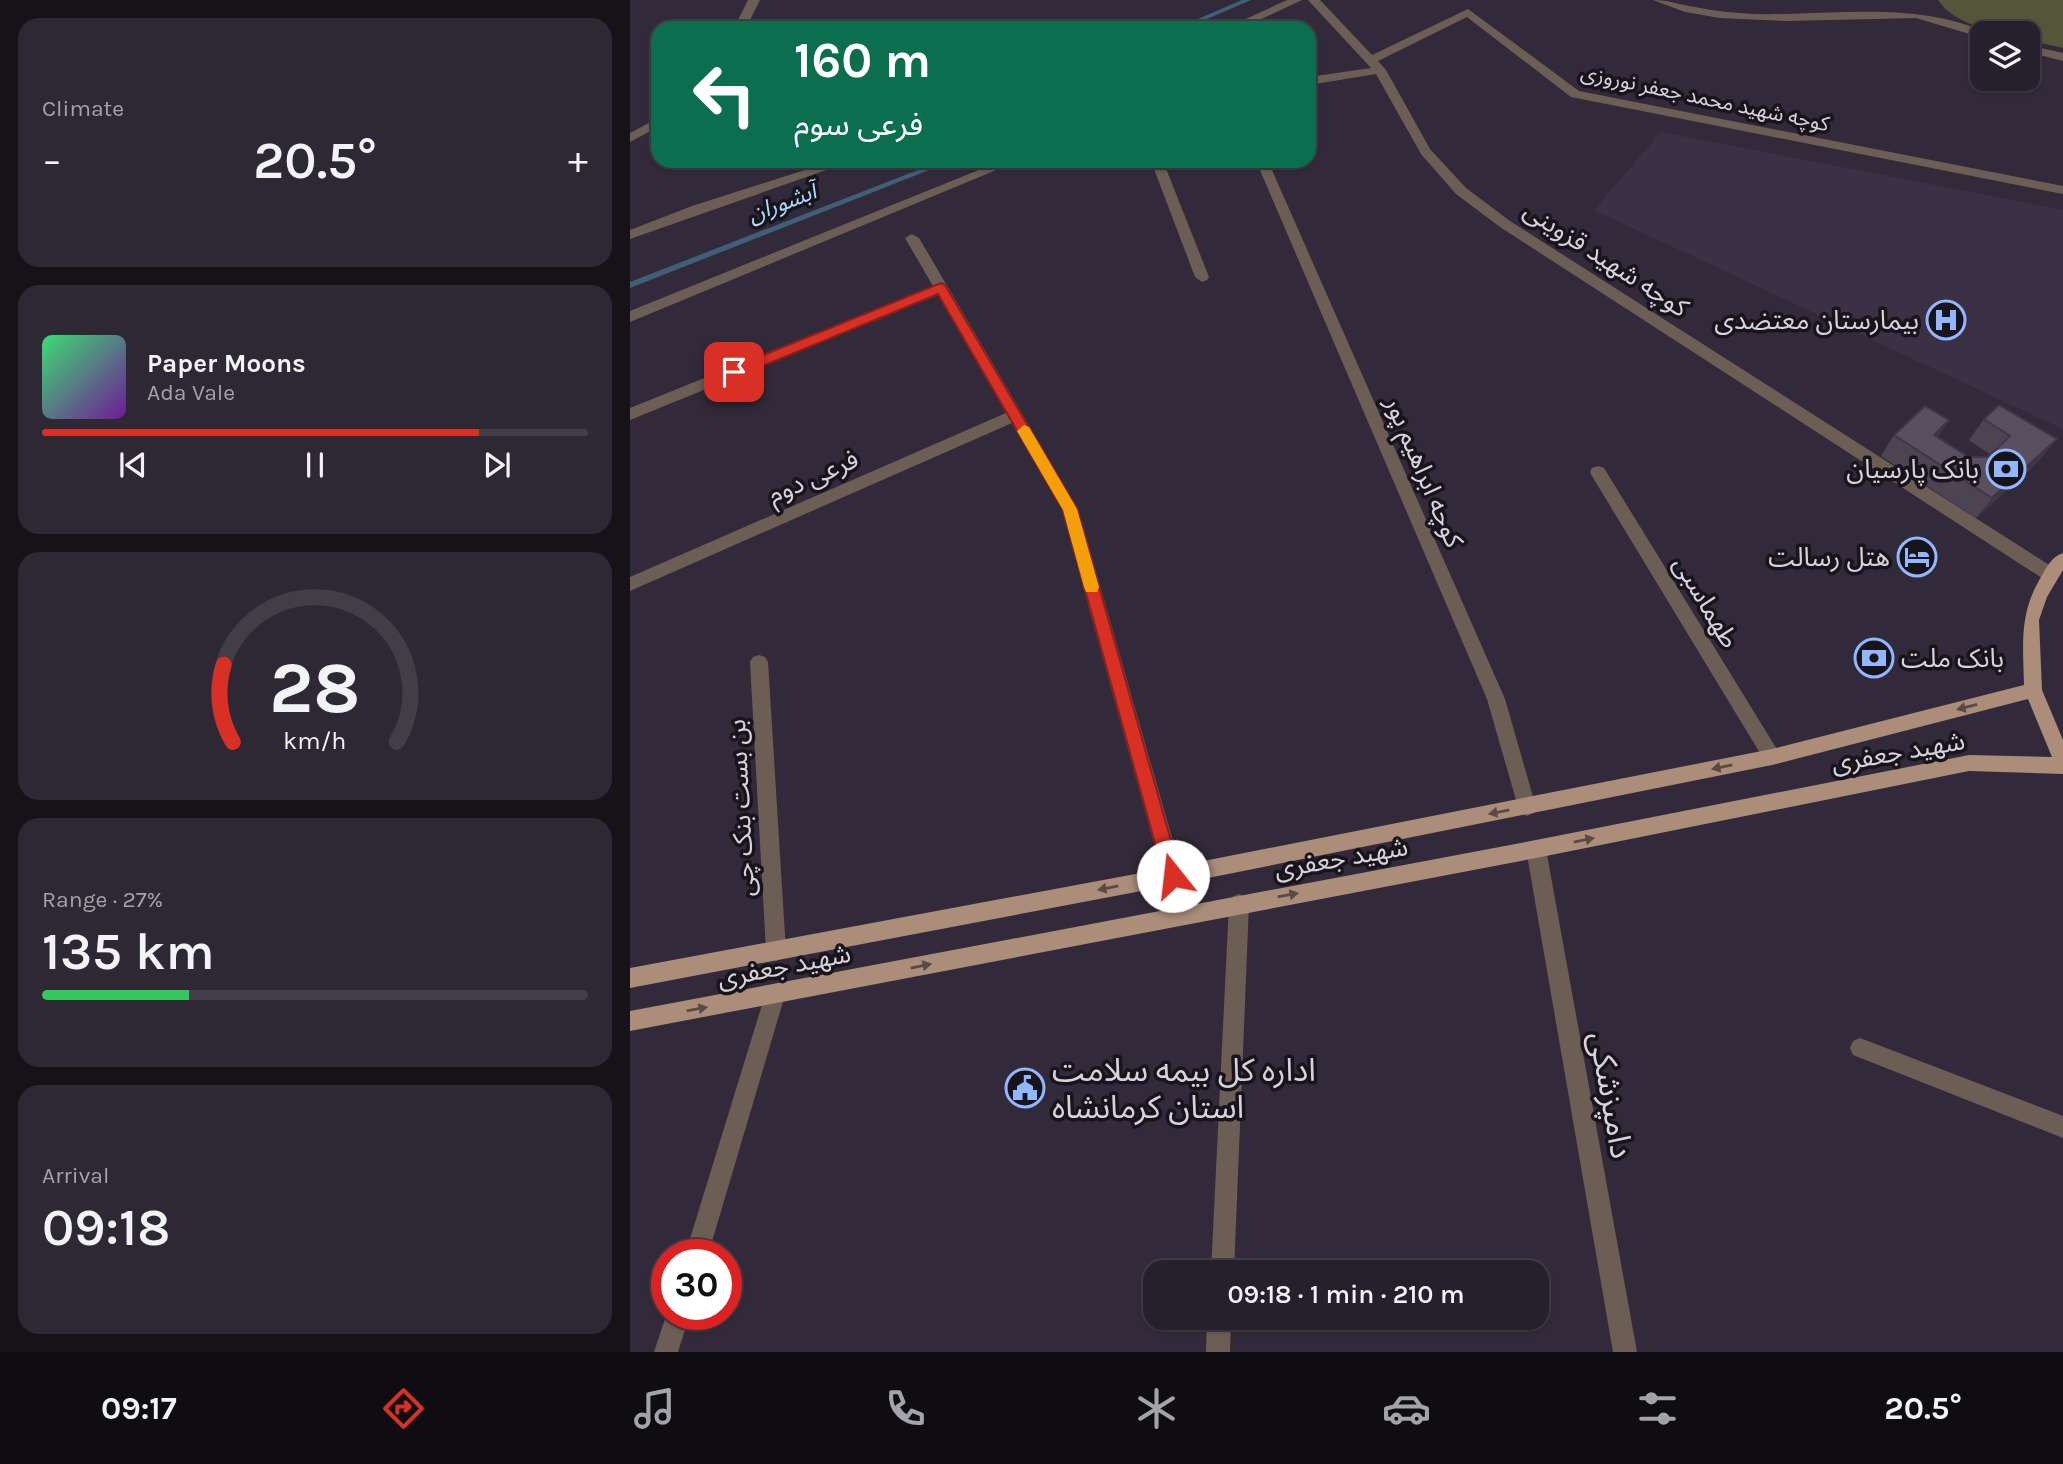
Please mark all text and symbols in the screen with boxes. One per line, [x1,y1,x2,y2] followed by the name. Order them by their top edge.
[1970,21,2040,91] map controls
[1970,21,2040,91] button: layers
[794,32,931,89] text: 160 m
[679,49,770,140] icon: left
[1578,60,1832,137] street label: کوچه شهید محمد جعفر نوروزی
[42,95,124,122] text: Climate
[794,106,923,143] text: فرعی سوم
[253,130,377,191] text: 20.5°
[42,138,62,183] text: −
[568,138,588,183] text: +
[744,176,825,228] water label: آبشوران
[1517,194,1694,325] street label: کوچه شهید قزوینی
[1925,299,1967,341] hospital icon: بیمارستان معتضدی
[1714,305,1919,336] place label: بیمارستان معتضدی
[704,342,764,402] pin
[147,348,306,379] text: Paper Moons
[715,353,753,391] icon: arrive
[147,379,235,406] text: Ada Vale
[1374,391,1470,554] street label: کوچه ابراهیم پور
[763,443,865,514] street label: فرعی دوم
[114,446,152,484] icon: previous
[296,446,334,484] icon: pause
[478,446,516,484] icon: next
[1985,448,2027,490] bank icon: بانک پارسیان
[1846,454,1979,486] place label: بانک پارسیان
[1896,536,1938,578] hotel icon: هتل رسالت
[1768,542,1890,573] place label: هتل رسالت
[1666,550,1746,654] street label: طهماسبی
[1853,637,1895,679] bank icon: بانک ملت
[1901,643,2004,674] place label: بانک ملت
[269,645,361,730] text: 28
[1956,702,1978,713] one-way arrow
[721,718,762,898] street label: بن بست بنک چی
[1829,725,1967,779] street label: شهید جعفری
[283,726,347,755] text: km/h
[1711,762,1733,773] one-way arrow
[1488,807,1510,818] one-way arrow
[1272,831,1410,885] street label: شهید جعفری
[1573,834,1595,845] one-way arrow
[1136,839,1210,913] position arrow
[1097,883,1119,894] one-way arrow
[42,886,163,913] text: Range · 27%
[1277,889,1299,900] one-way arrow
[42,921,215,982] text: 135 km
[715,938,853,994] street label: شهید جعفری
[910,961,932,972] one-way arrow
[686,1003,708,1014] one-way arrow
[1580,1029,1640,1162] street label: دامپزشکی
[1052,1052,1316,1126] place label: اداره کل بیمه سلامت استان کرمانشاه
[1004,1067,1046,1109] public building icon: اداره کل بیمه سلامت استان کرمانشاه
[42,1162,109,1189] text: Arrival
[42,1197,170,1258] text: 09:18
[651,1239,742,1330] speed limit sign: 30
[1227,1279,1465,1310] text: 09:18 · 1 min · 210 m
[379,1384,428,1433] icon: directions
[630,1384,679,1433] icon: music
[881,1384,930,1433] icon: phone
[1132,1384,1181,1433] icon: climate
[1382,1384,1431,1433] icon: car
[1633,1384,1682,1433] icon: filters
[101,1390,177,1427] text: 09:17
[1884,1390,1962,1427] text: 20.5°

